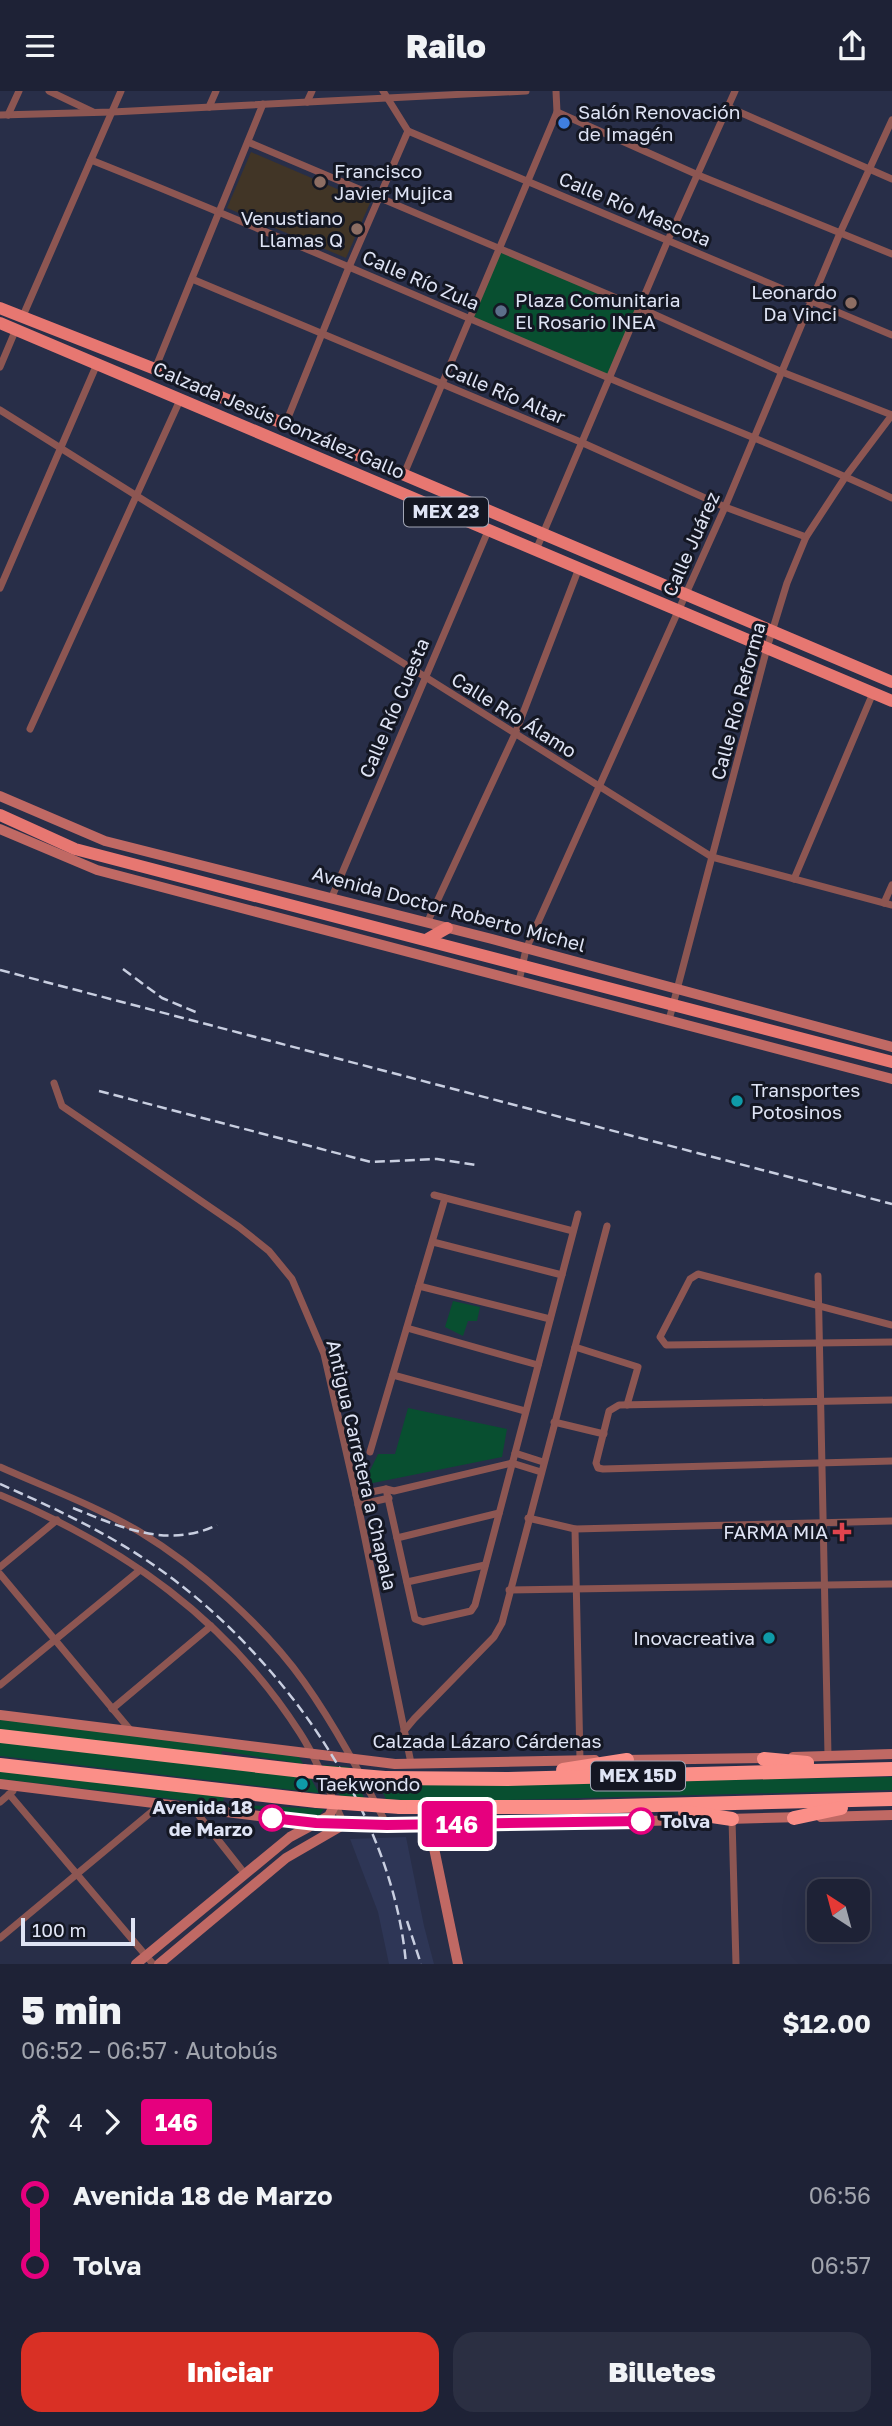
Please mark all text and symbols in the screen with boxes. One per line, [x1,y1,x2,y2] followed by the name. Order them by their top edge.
[21,27,59,65] icon: menu
[406,27,486,65] text: Railo
[833,27,871,65] icon: share
[578,100,740,145] place label: Salón Renovación de Imagén
[556,115,572,131] marker: Salón Renovación de Imagén
[334,159,453,204] place label: Francisco Javier Mujica
[556,166,715,251] street label: Calle Río Mascota
[312,174,328,190] marker: Francisco Javier Mujica
[241,206,343,251] place label: Venustiano Llamas Q
[349,221,365,237] marker: Venustiano Llamas Q
[359,245,483,315] street label: Calle Río Zula
[751,280,837,325] place label: Leonardo Da Vinci
[515,288,680,333] place label: Plaza Comunitaria El Rosario INEA
[843,295,859,311] marker: Leonardo Da Vinci
[493,303,509,319] marker: Plaza Comunitaria El Rosario INEA
[150,356,409,483] street label: Calzada Jesús González Gallo
[441,357,570,429] street label: Calle Río Altar
[657,488,724,600] street label: Calle Juárez
[404,498,488,527] road number: MEX 23
[705,620,770,782] street label: Calle Río Reforma
[354,635,433,781] street label: Calle Río Cuesta
[448,667,581,762] street label: Calle Río Álamo
[310,861,588,956] street label: Avenida Doctor Roberto Michel
[751,1078,860,1123] place label: Transportes Potosinos
[729,1093,745,1109] marker: Transportes Potosinos
[322,1337,403,1592] street label: Antigua Carretera a Chapala
[723,1520,828,1543] place label: FARMA MIA
[834,1524,850,1540] marker: FARMA MIA
[633,1626,755,1649] place label: Inovacreativa
[761,1630,777,1646] marker: Inovacreativa
[372,1729,602,1752] street label: Calzada Lázaro Cárdenas
[591,1761,685,1791] road number: MEX 15D
[316,1772,420,1795] place label: Taekwondo
[294,1776,310,1792] marker: Taekwondo
[152,1795,253,1840] place label: Avenida 18 de Marzo
[417,1801,497,1847] line badge: 146
[259,1805,285,1831] marker: Avenida 18 de Marzo
[628,1808,654,1834] marker: Tolva
[436,1809,478,1838] text: 146
[660,1809,710,1832] place label: Tolva
[807,1879,870,1943] north arrow
[807,1879,870,1942] map controls
[21,1915,135,1947] scale bar
[32,1918,86,1941] text: 100 m
[21,1987,121,2032] text: 5 min
[782,2008,871,2039] text: $12.00
[21,2036,278,2064] text: 06:52 – 06:57 · Autobús
[21,2103,59,2141] icon: walk
[93,2103,131,2141] icon: forward
[155,2107,198,2136] text: 146
[69,2108,83,2136] text: 4
[73,2180,333,2211] text: Avenida 18 de Marzo
[809,2181,871,2209] text: 06:56
[73,2250,141,2281] text: Tolva
[810,2251,871,2279] text: 06:57
[21,2332,439,2412] button: Iniciar
[453,2332,871,2412] button: Billetes

